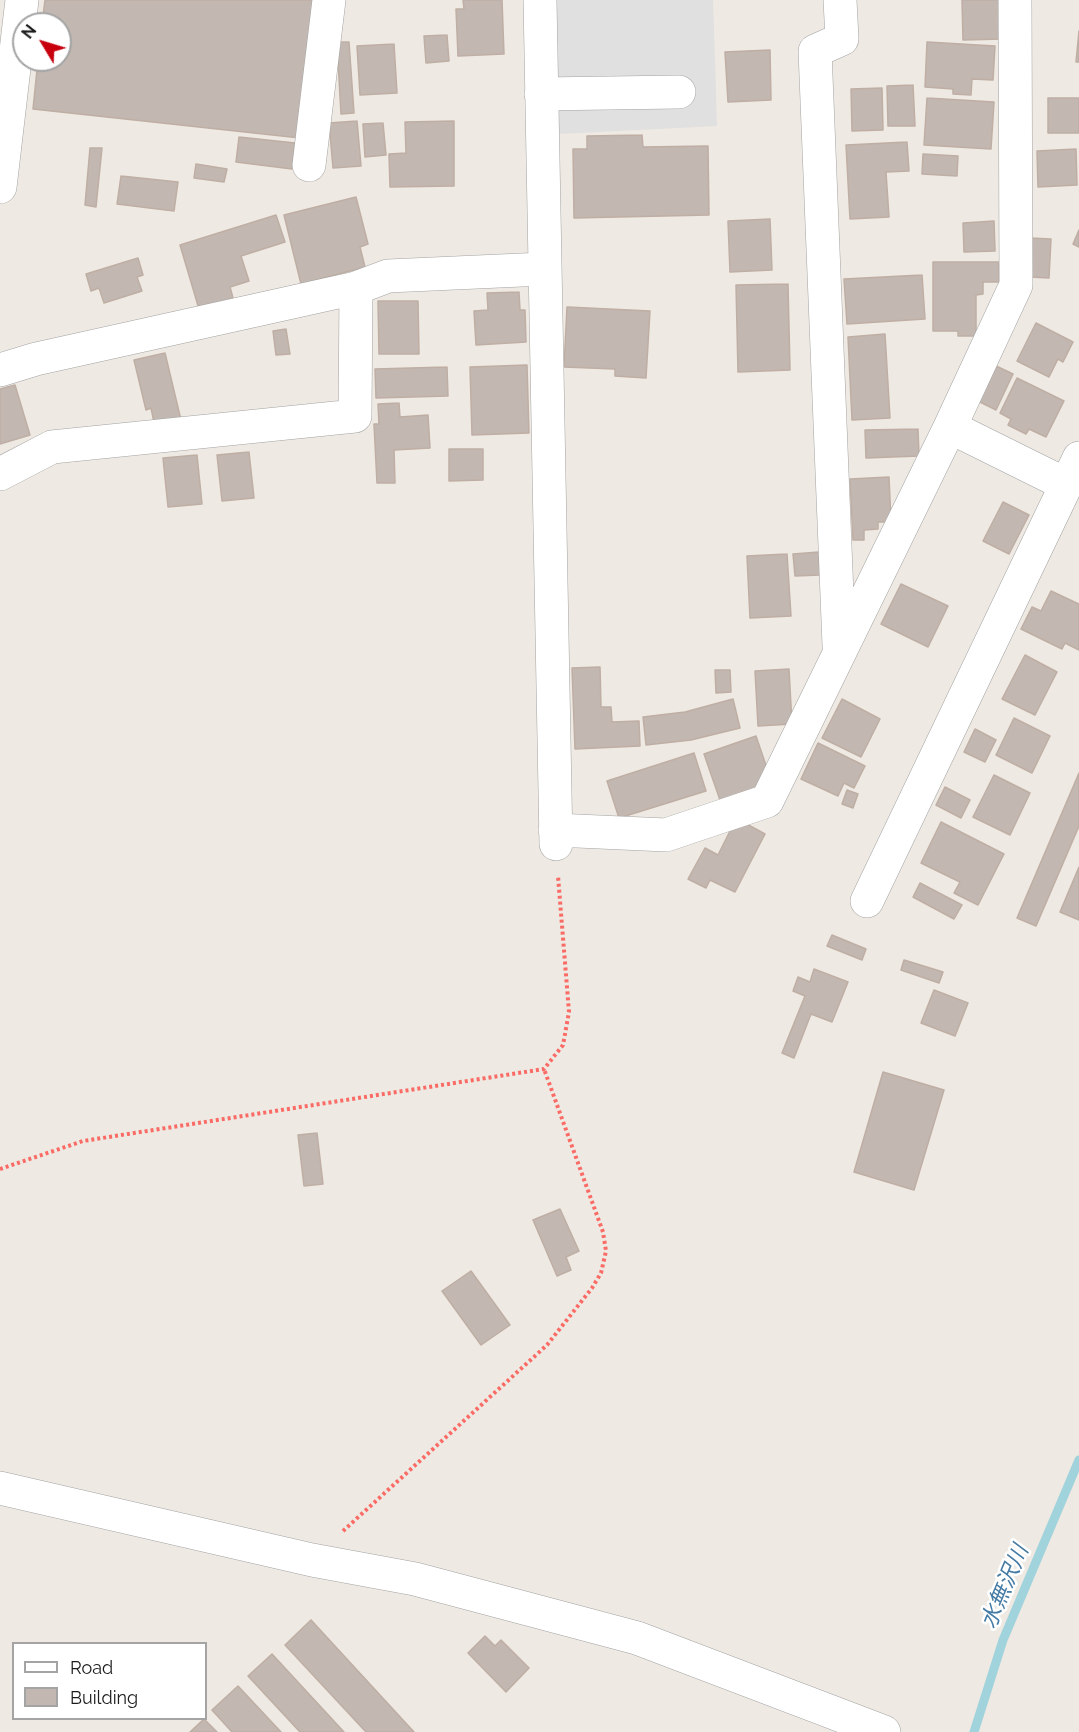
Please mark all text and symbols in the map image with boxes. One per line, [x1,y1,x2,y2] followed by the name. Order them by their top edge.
[12,12,72,72] north arrow
[18,21,40,43] text: N
[976,1541,1034,1633] water label: 水無沢川
[12,1642,207,1720] legend
[70,1657,113,1678] text: Road
[70,1687,138,1708] text: Building

